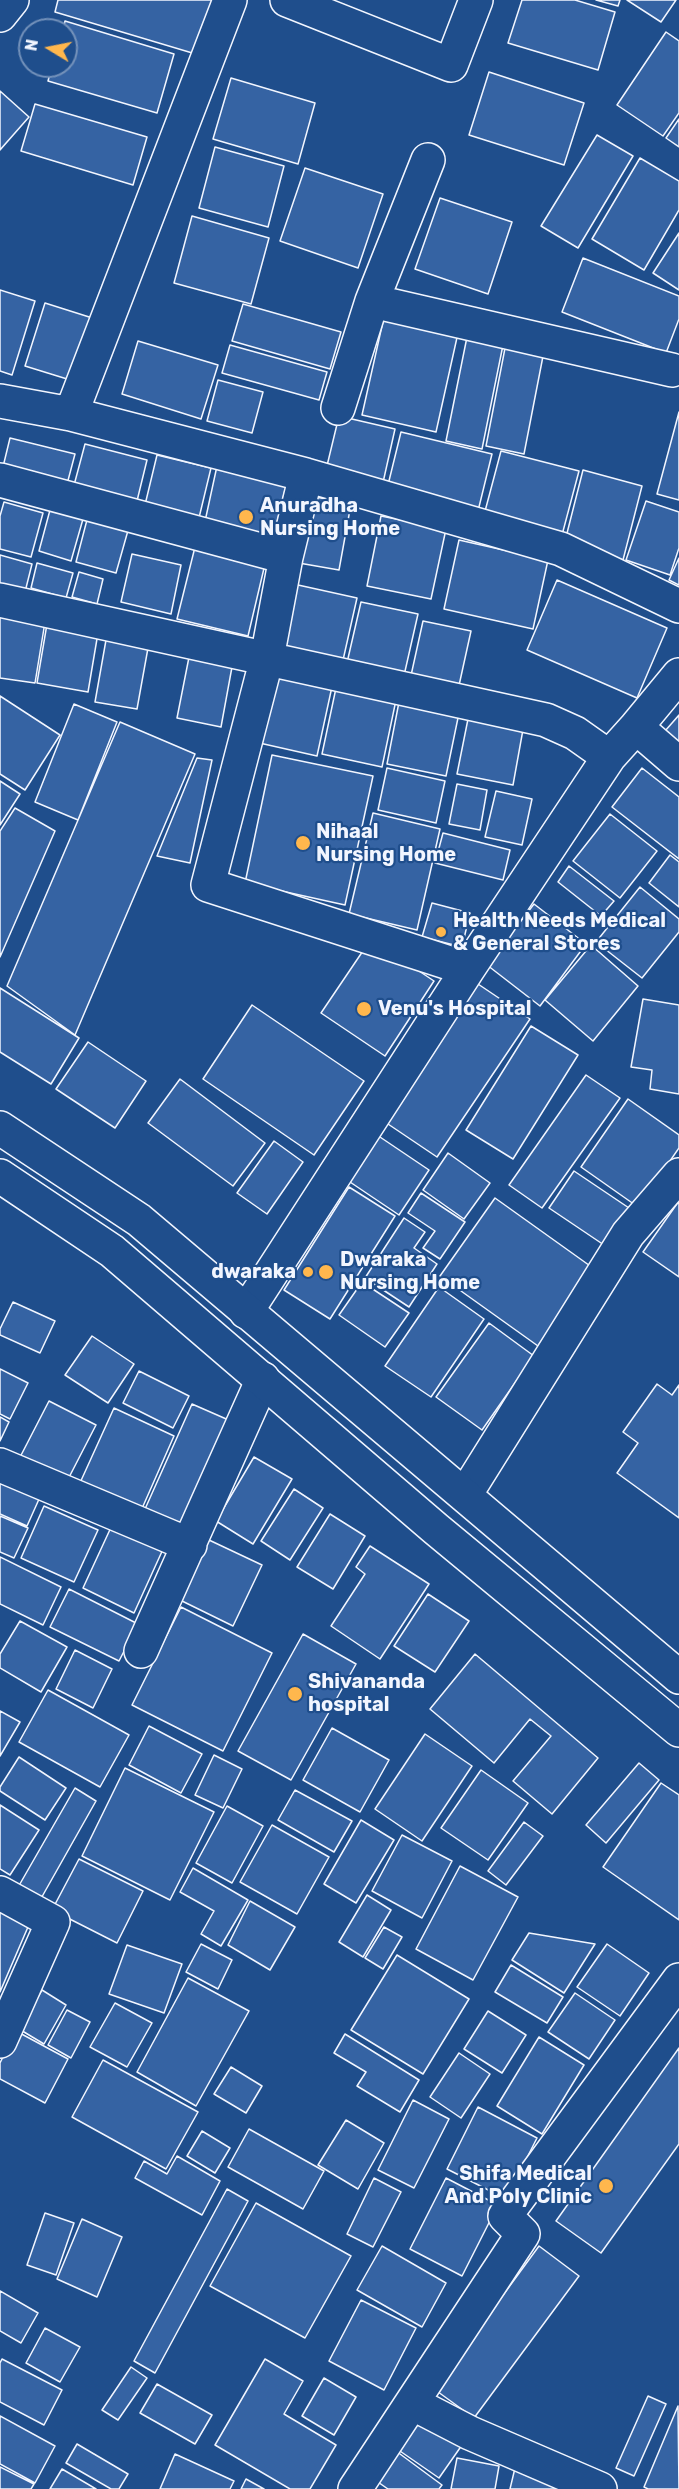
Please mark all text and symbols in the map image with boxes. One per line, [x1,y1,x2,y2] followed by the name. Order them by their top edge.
[18,18,78,78] north arrow
[21,38,42,52] text: N
[260,494,400,541] place label: Anuradha Nursing Home
[237,508,255,526] marker: Anuradha Nursing Home
[316,820,456,867] place label: Nihaal Nursing Home
[294,834,312,852] marker: Nihaal Nursing Home
[453,909,666,956] place label: Health Needs Medical & General Stores
[434,925,448,939] marker: Health Needs Medical & General Stores
[378,997,531,1021] place label: Venu's Hospital
[355,1000,373,1018] marker: Venu's Hospital
[340,1248,480,1295] place label: Dwaraka Nursing Home
[211,1260,296,1284] place label: dwaraka
[317,1263,335,1281] marker: Dwaraka Nursing Home
[301,1265,315,1279] marker: dwaraka
[308,1670,425,1717] place label: Shivananda hospital
[286,1685,304,1703] marker: Shivananda hospital
[445,2162,592,2209] place label: Shifa Medical And Poly Clinic
[597,2177,615,2195] marker: Shifa Medical And Poly Clinic

